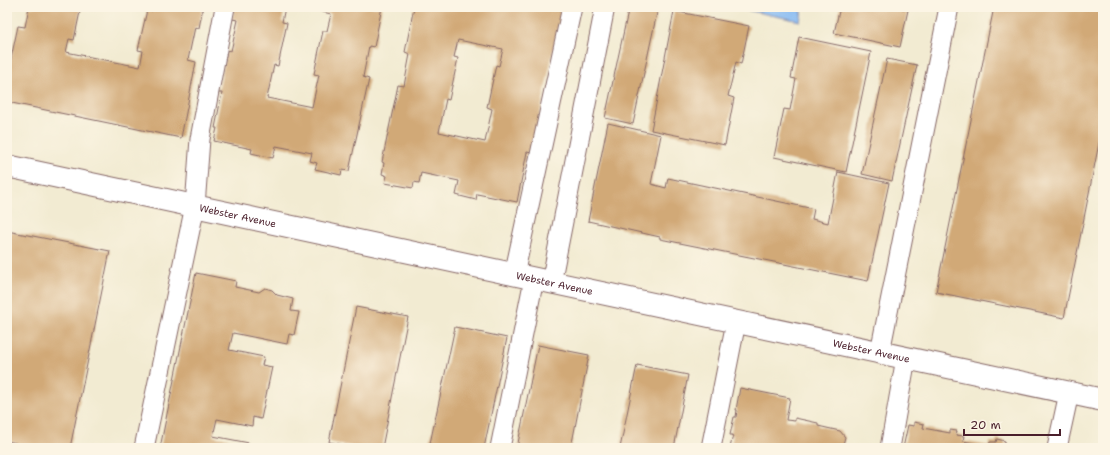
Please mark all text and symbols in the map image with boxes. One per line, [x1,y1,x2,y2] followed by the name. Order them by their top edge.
[198,201,278,230] street label: Webster Avenue
[515,268,595,298] street label: Webster Avenue
[832,336,912,365] street label: Webster Avenue
[964,411,1060,437] scale bar
[970,417,1001,433] text: 20 m

